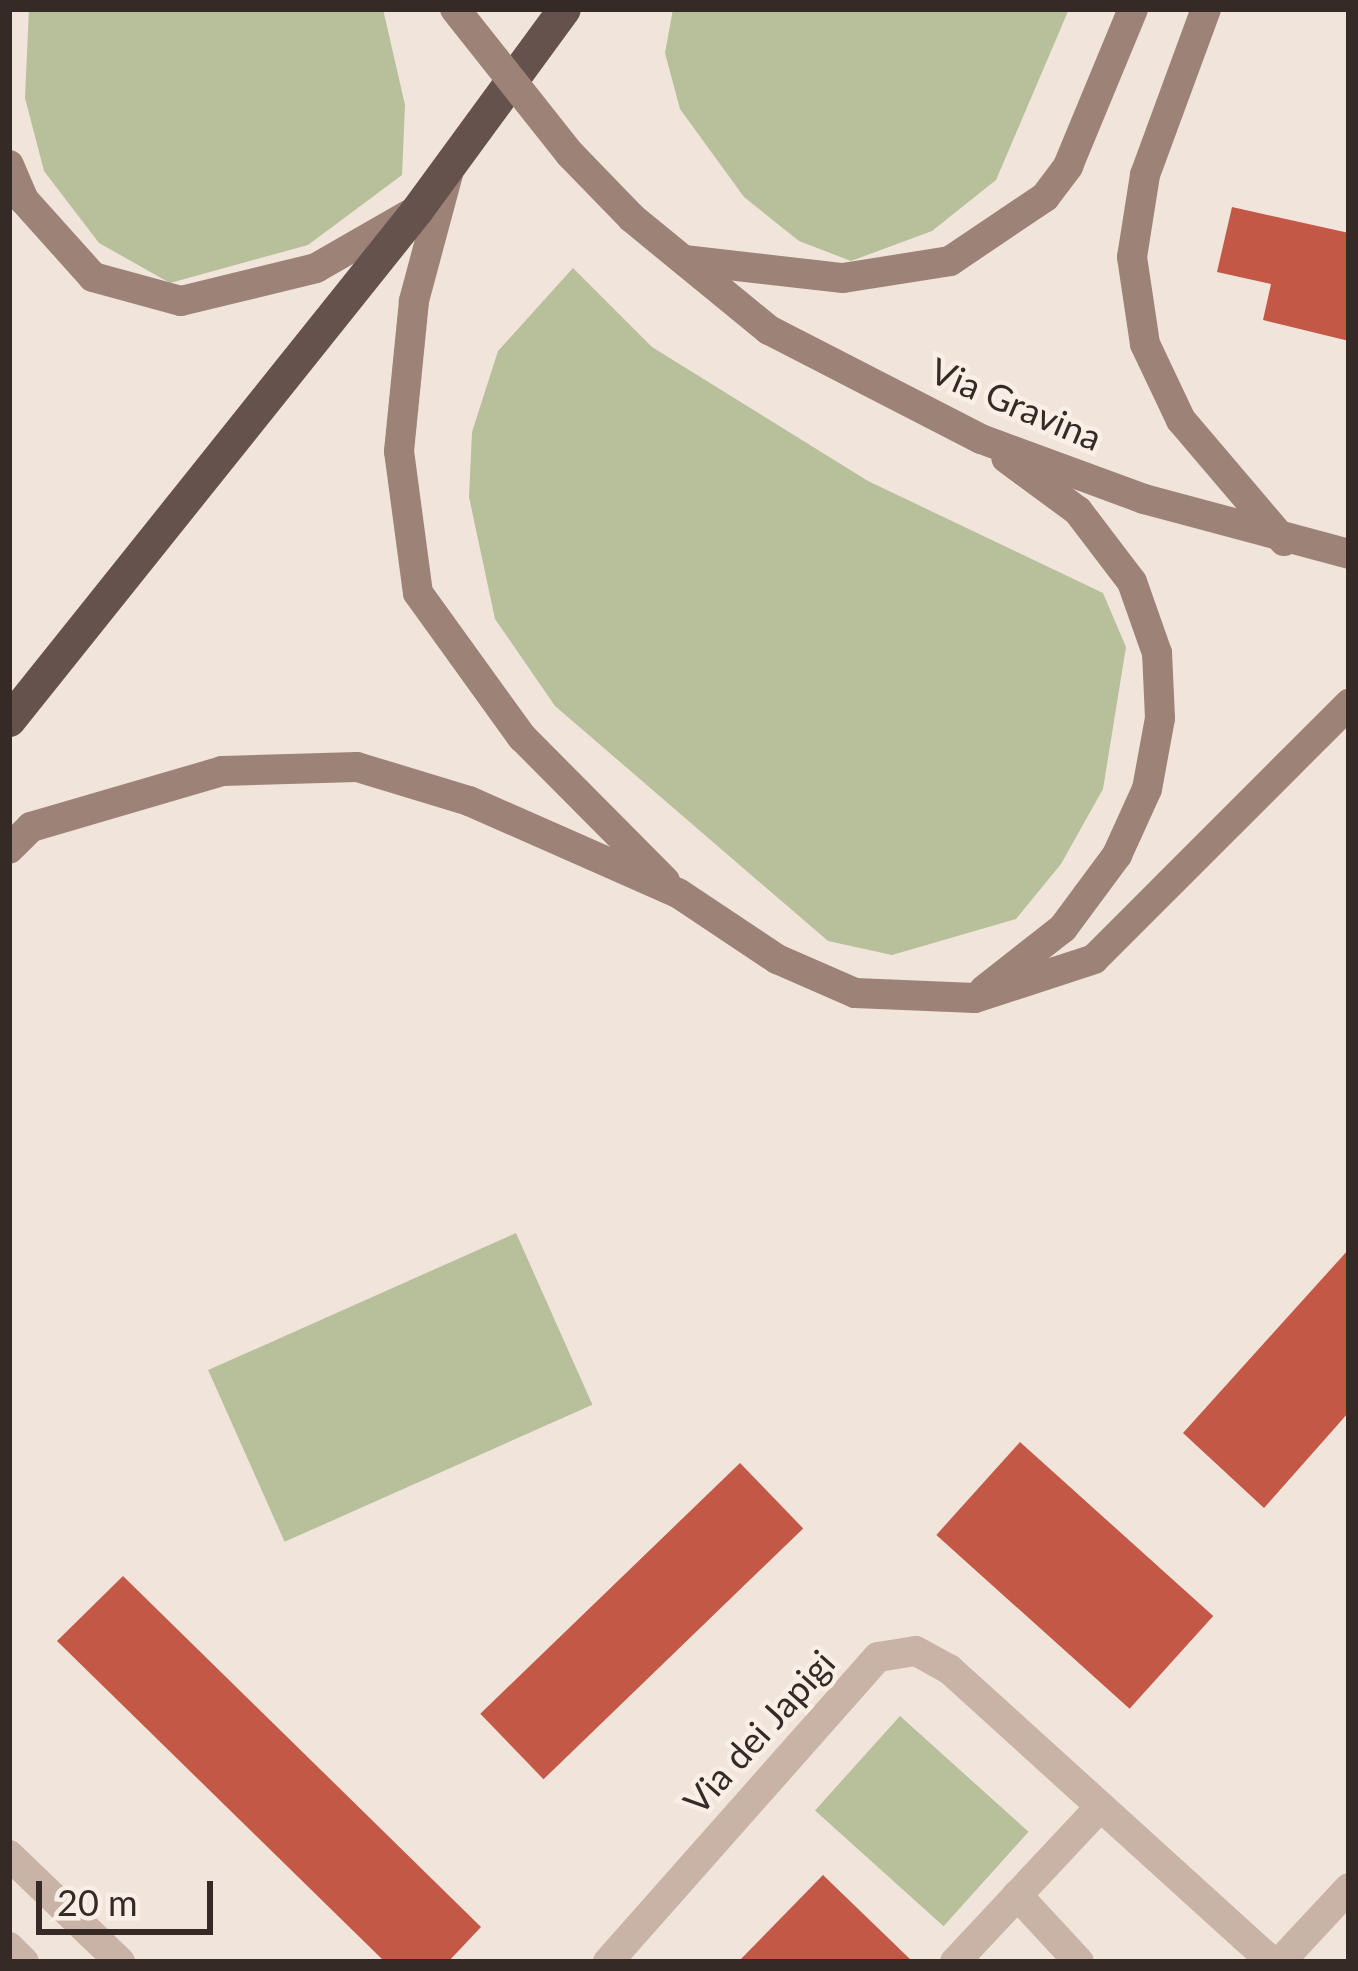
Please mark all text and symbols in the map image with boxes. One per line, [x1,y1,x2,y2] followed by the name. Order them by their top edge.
[924,349,1108,459] street label: Via Gravina
[674,1641,844,1823] street label: Via dei Japigi
[42,1857,219,1931] scale bar
[57,1880,138,1924] text: 20 m

